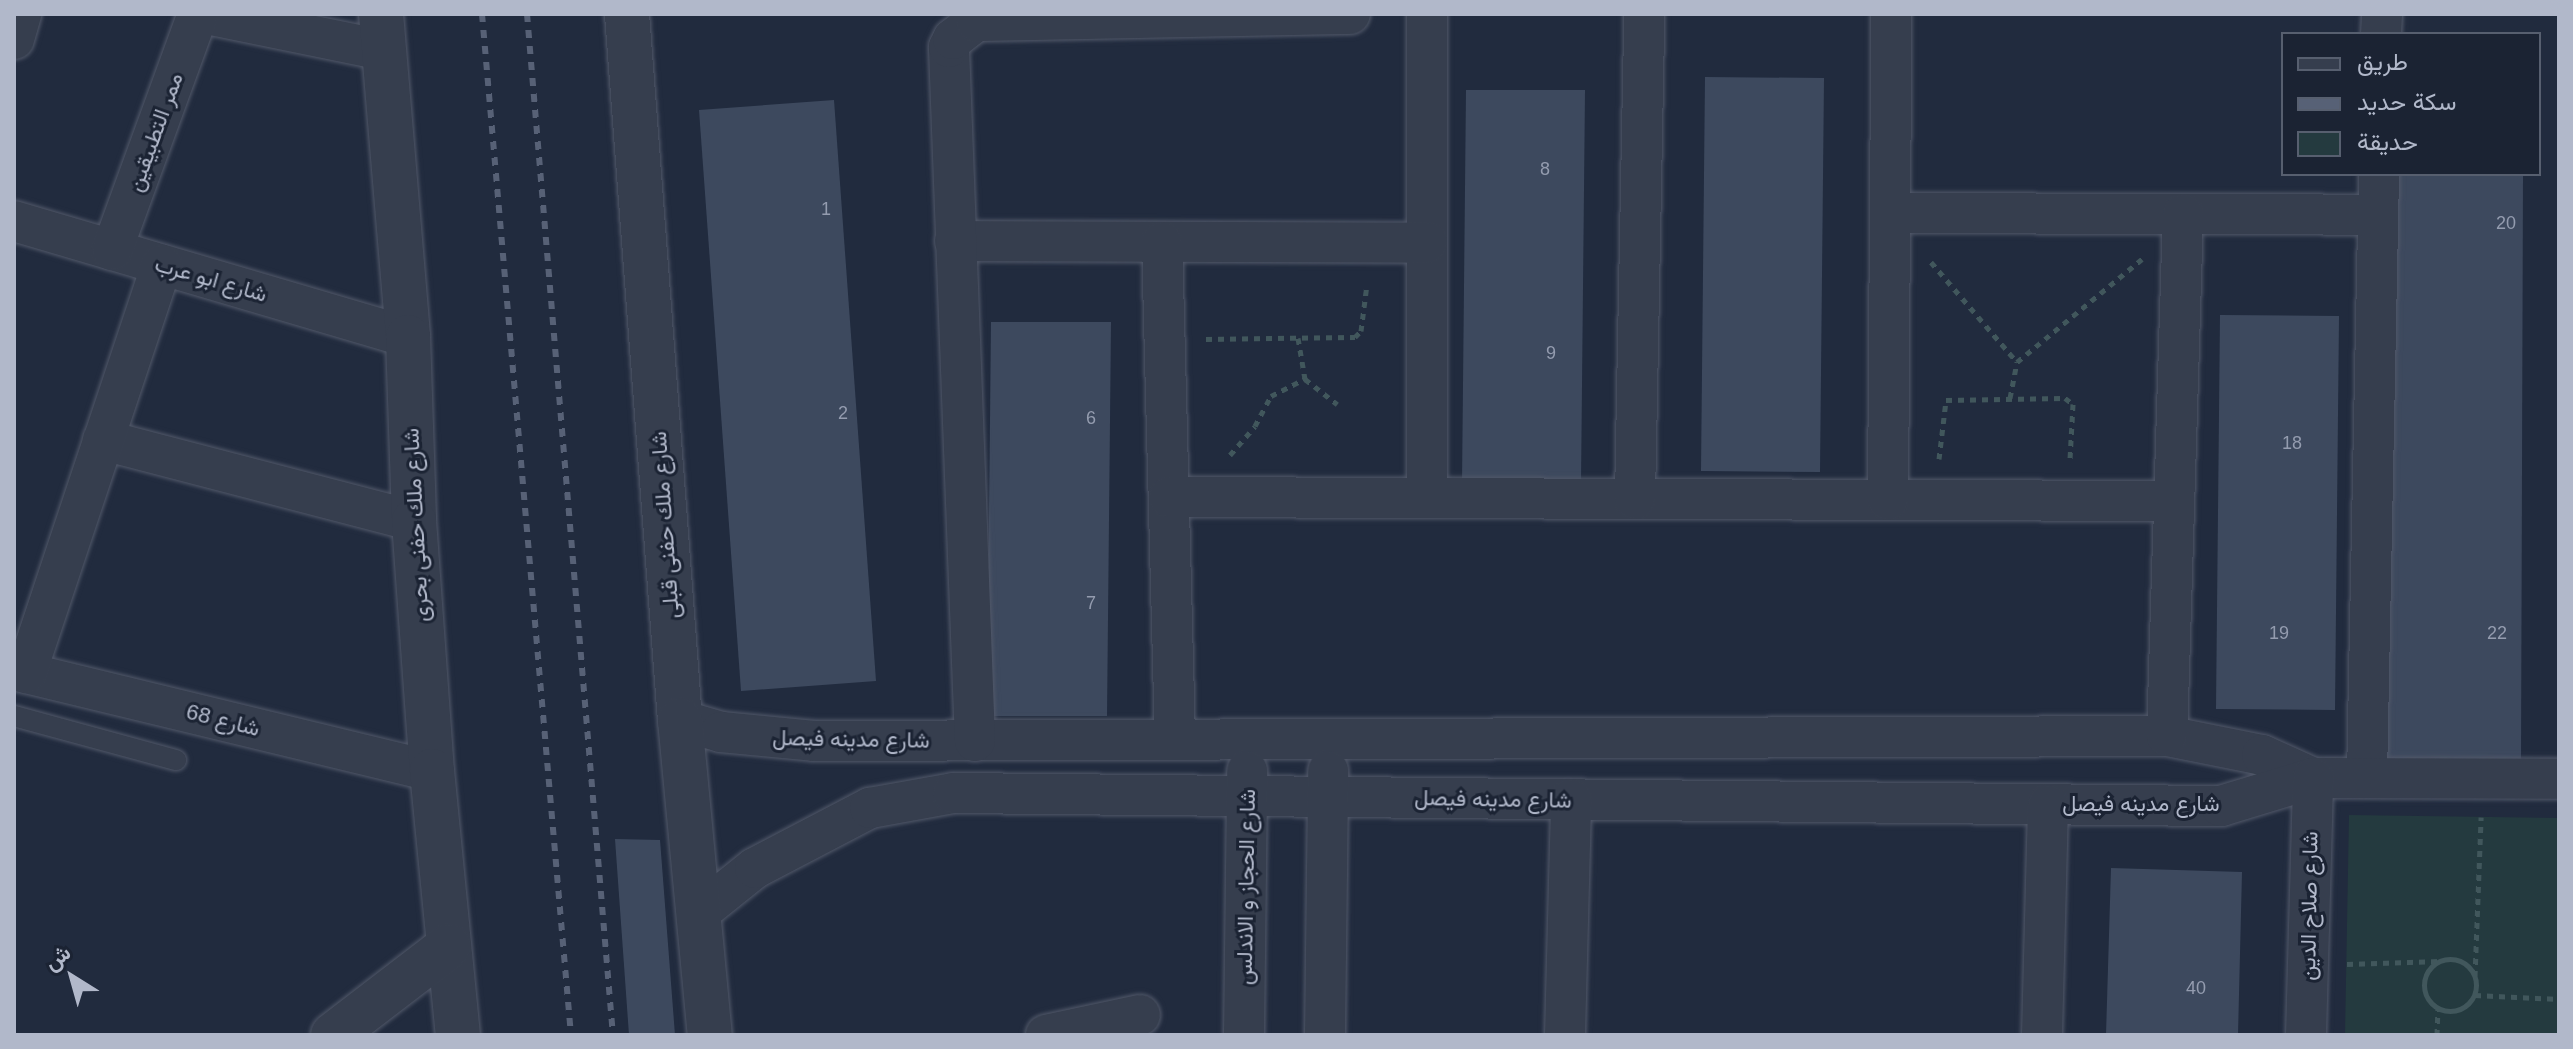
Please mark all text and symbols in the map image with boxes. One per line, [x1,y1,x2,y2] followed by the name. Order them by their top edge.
[2281,32,2541,176] legend
[2357,48,2408,75] text: طريق
[121,69,189,195] street label: ممر التطبيقين
[2357,88,2456,115] text: سكة حديد
[2357,128,2418,155] text: حديقة
[1540,158,1550,180] house number: 8
[821,198,831,220] house number: 1
[2496,212,2516,234] house number: 20
[152,250,270,308] street label: شارع ابو عرب
[1546,342,1556,364] house number: 9
[838,402,848,424] house number: 2
[1086,407,1096,429] house number: 6
[398,427,434,623] street label: شارع ملك حفنى بحرى
[645,430,685,620] street label: شارع ملك حفنى قبلى
[2282,432,2302,454] house number: 18
[1086,592,1096,614] house number: 7
[2269,622,2289,644] house number: 19
[2487,622,2507,644] house number: 22
[184,698,262,742] street label: شارع 68
[772,724,930,754] street label: شارع مدينه فيصل
[1414,784,1572,814] street label: شارع مدينه فيصل
[1231,789,1261,985] street label: شارع الحجاز و الاندلس
[2062,791,2220,817] street label: شارع مدينه فيصل
[2294,831,2324,981] street label: شارع صلاح الدين
[32,937,112,1017] north arrow
[39,939,75,975] text: ش
[2186,977,2206,999] house number: 40

